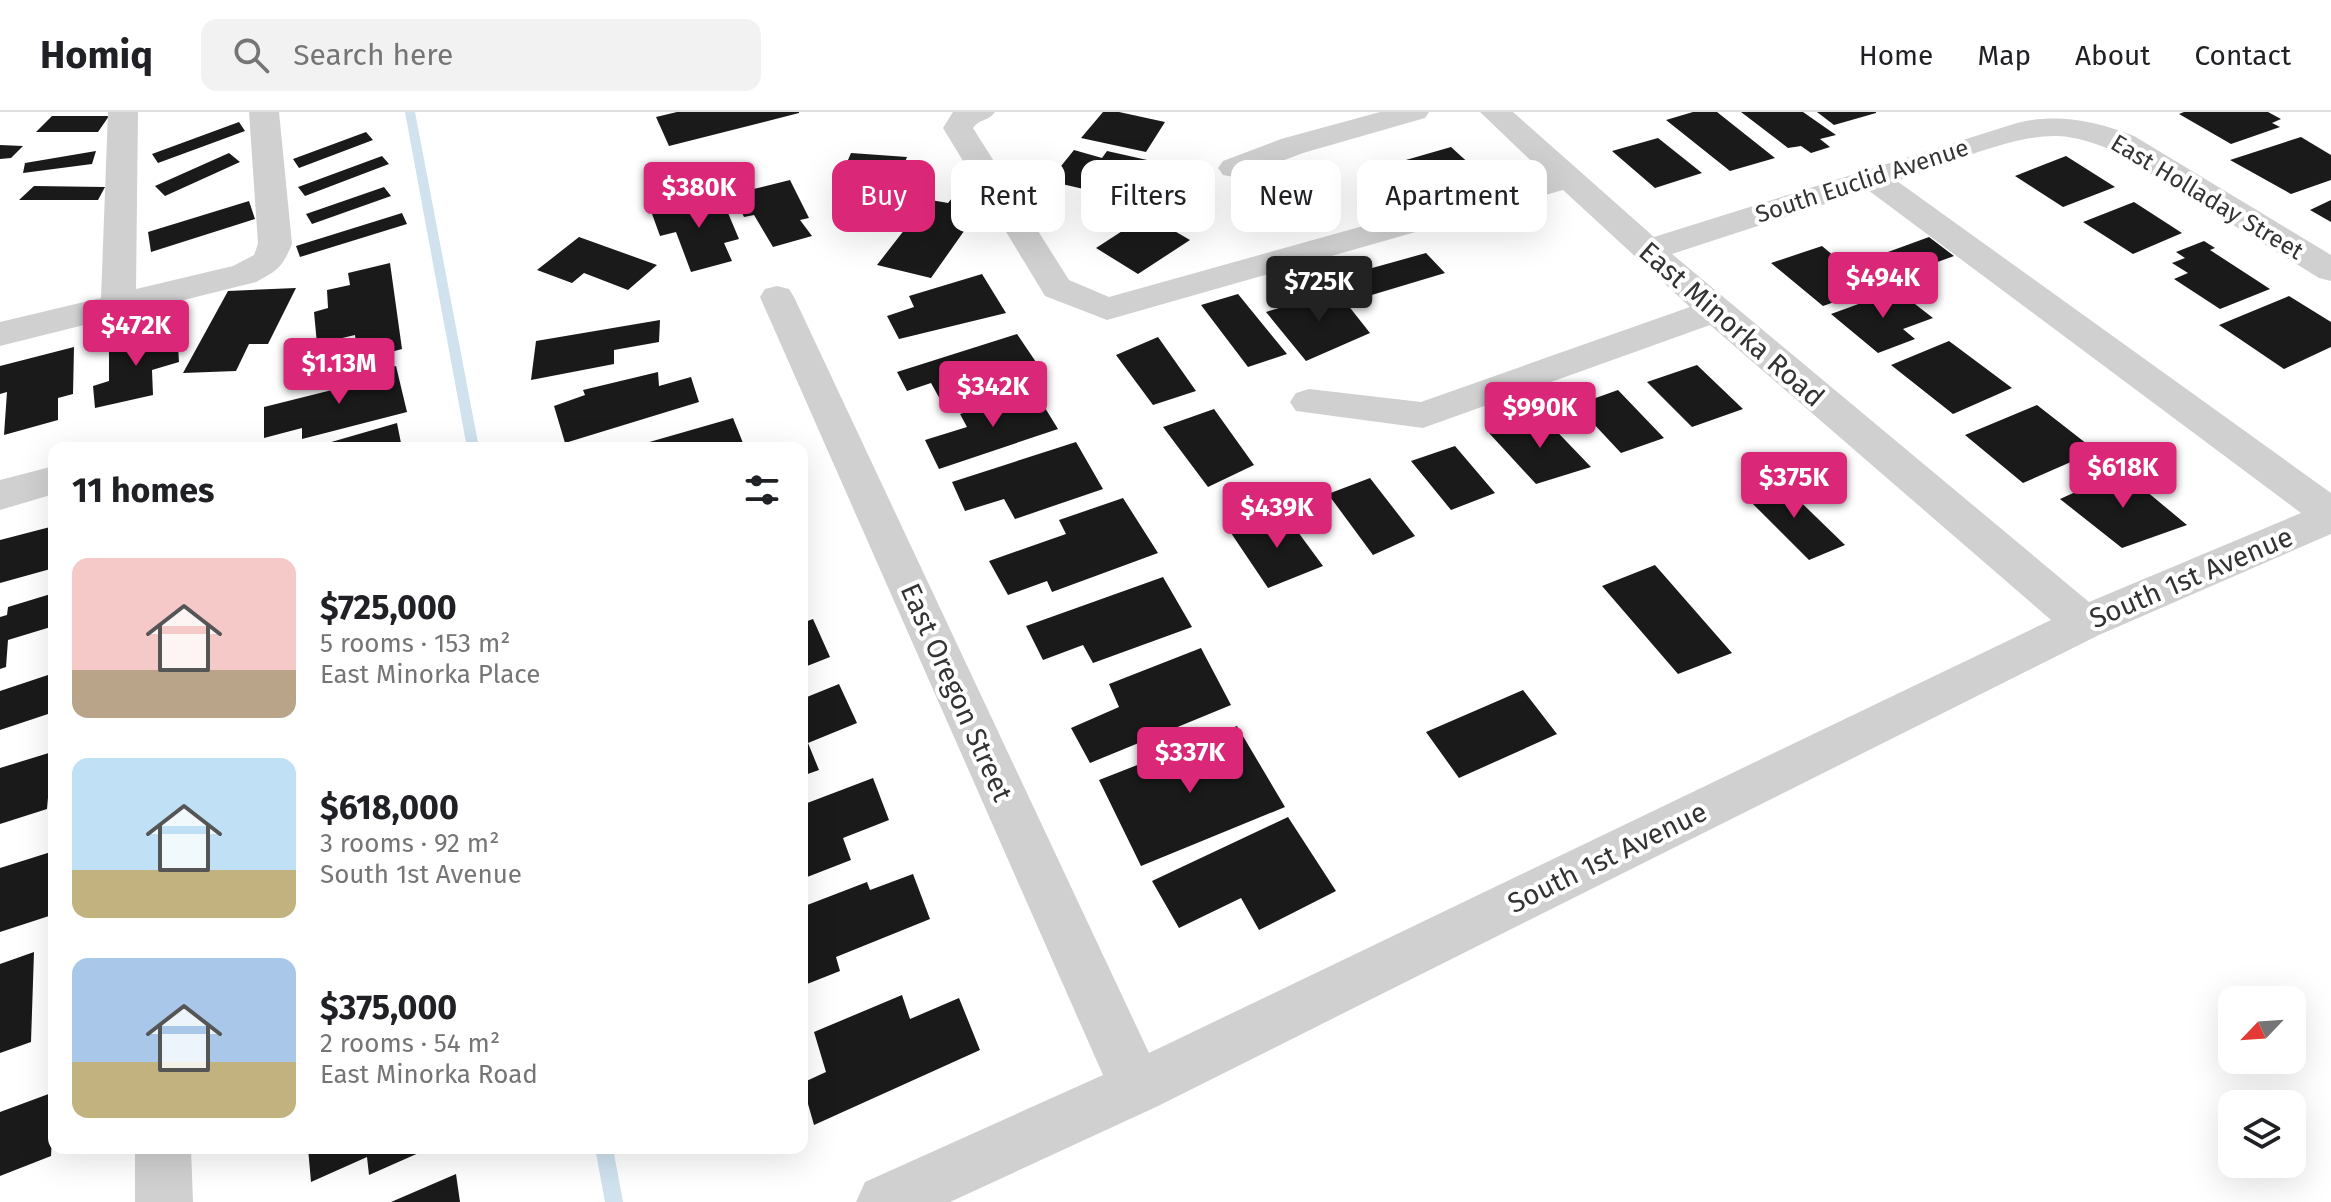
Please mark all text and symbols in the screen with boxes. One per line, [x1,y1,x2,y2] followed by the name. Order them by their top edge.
[201,19,761,91] search box
[40,32,153,78] text: Homiq
[229,33,273,77] icon: search
[293,37,453,73] text: Search here
[1859,39,1933,72] text: Home
[1977,39,2031,72] text: Map
[2075,39,2150,72] text: About
[2194,39,2291,72] text: Contact
[2106,129,2308,266] street label: East Holladay Street
[1752,133,1972,229] street label: South Euclid Avenue
[832,160,935,232] chip: Buy
[951,160,1065,232] chip: Rent
[1081,160,1215,232] chip: Filters
[1231,160,1341,232] chip: New
[1357,160,1547,232] chip: Apartment
[643,162,755,230] pin: $380K
[662,172,736,203] text: $380K
[1632,235,1831,414] street label: East Minorka Road
[1827,252,1939,320] pin: $494K
[1263,256,1375,324] pin: $725K
[1846,262,1920,293] text: $494K
[1284,266,1354,297] text: $725K
[80,300,192,368] pin: $472K
[101,310,171,341] text: $472K
[274,338,404,406] pin: $1.13M
[301,348,377,379] text: $1.13M
[937,361,1049,429] pin: $342K
[957,371,1029,402] text: $342K
[1484,382,1596,450] pin: $990K
[1503,392,1577,423] text: $990K
[2067,442,2179,510] pin: $618K
[1738,452,1850,520] pin: $375K
[2087,452,2159,483] text: $618K
[1759,462,1829,493] text: $375K
[740,468,784,512] icon: filters
[72,470,214,511] text: 11 homes
[1221,482,1333,550] pin: $439K
[1241,492,1313,523] text: $439K
[2085,520,2298,635] street label: South 1st Avenue
[894,578,1020,807] street label: East Oregon Street
[320,587,457,628] text: $725,000
[136,590,232,686] icon: home
[320,628,511,659] text: 5 rooms · 153 m²
[320,659,540,690] text: East Minorka Place
[1134,727,1246,795] pin: $337K
[1155,737,1225,768] text: $337K
[320,787,459,828] text: $618,000
[136,790,232,886] icon: home
[1502,795,1712,920] street label: South 1st Avenue
[320,828,499,859] text: 3 rooms · 92 m²
[320,859,522,890] text: South 1st Avenue
[2218,986,2306,1074] north arrow
[2218,986,2306,1178] map controls
[320,987,457,1028] text: $375,000
[136,990,232,1086] icon: home
[320,1028,500,1059] text: 2 rooms · 54 m²
[320,1059,538,1090] text: East Minorka Road
[2218,1090,2306,1178] button: layers

